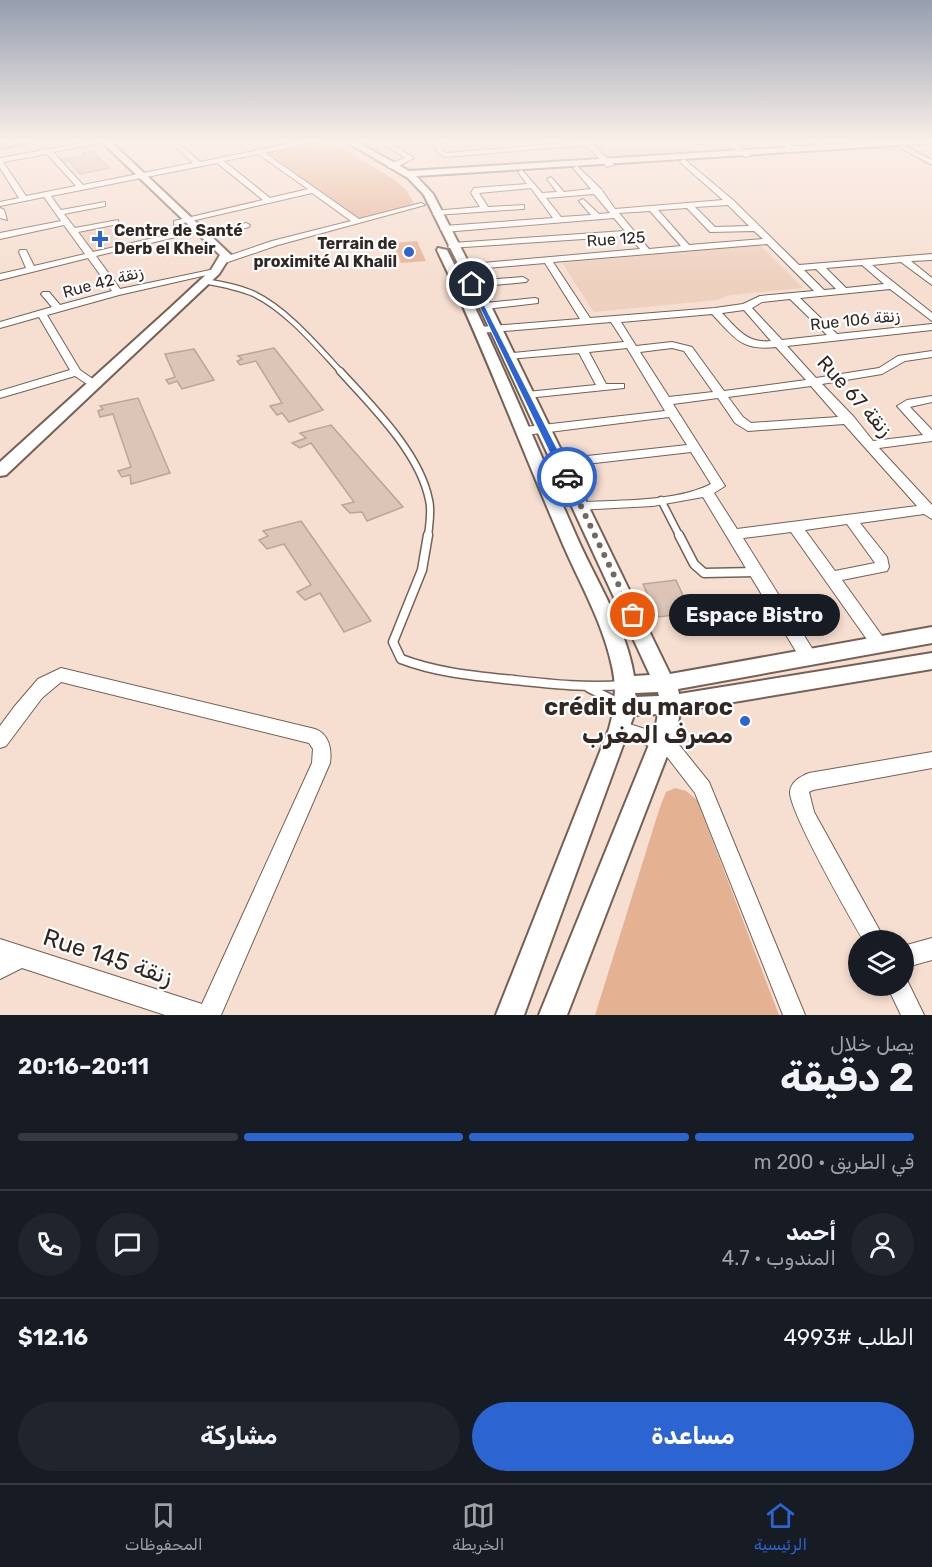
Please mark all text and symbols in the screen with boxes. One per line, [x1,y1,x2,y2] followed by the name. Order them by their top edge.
[114,221,243,258] place label: Centre de Santé Derb el Kheir
[586,227,646,251] street label: Rue 125
[91,230,109,248] marker: Centre de Santé Derb el Kheir
[253,234,397,271] place label: Terrain de proximité Al Khalil
[402,245,416,259] marker: Terrain de proximité Al Khalil
[446,258,497,309] pin
[61,262,146,303] street label: Rue 42 زنقة
[455,267,488,300] icon: home
[809,306,901,335] street label: Rue 106 زنقة
[812,350,898,442] street label: Rue 67 زنقة
[537,447,597,507] courier
[551,461,584,494] icon: car
[607,589,658,640] pin
[669,594,840,636] callout: Espace Bistro
[616,598,649,631] icon: bag
[686,603,823,627] text: Espace Bistro
[544,693,733,749] place label: crédit du maroc مصرف المغرب
[738,714,752,728] marker: crédit du maroc مصرف المغرب
[40,923,176,991] street label: Rue 145 زنقة
[848,930,914,996] map controls
[848,930,914,996] button: layers
[830,1032,914,1056] text: يصل خلال
[18,1053,149,1080] text: 20:11–20:16
[780,1055,914,1101] text: 2 دقيقة
[754,1150,914,1174] text: في الطريق · 200 m
[18,1213,81,1276] button: phone
[96,1213,159,1276] button: chat
[851,1213,914,1276] button: person
[786,1219,836,1246] text: أحمد
[722,1246,836,1270] text: المندوب · 4.7
[18,1324,88,1351] text: $12.16
[783,1324,914,1351] text: الطلب #4993
[18,1402,460,1471] button: مشاركة
[472,1402,914,1471] button: مساعدة
[125,1499,203,1554] tab: المحفوظات
[452,1499,504,1554] tab: الخريطة
[754,1499,807,1554] tab: الرئيسية

